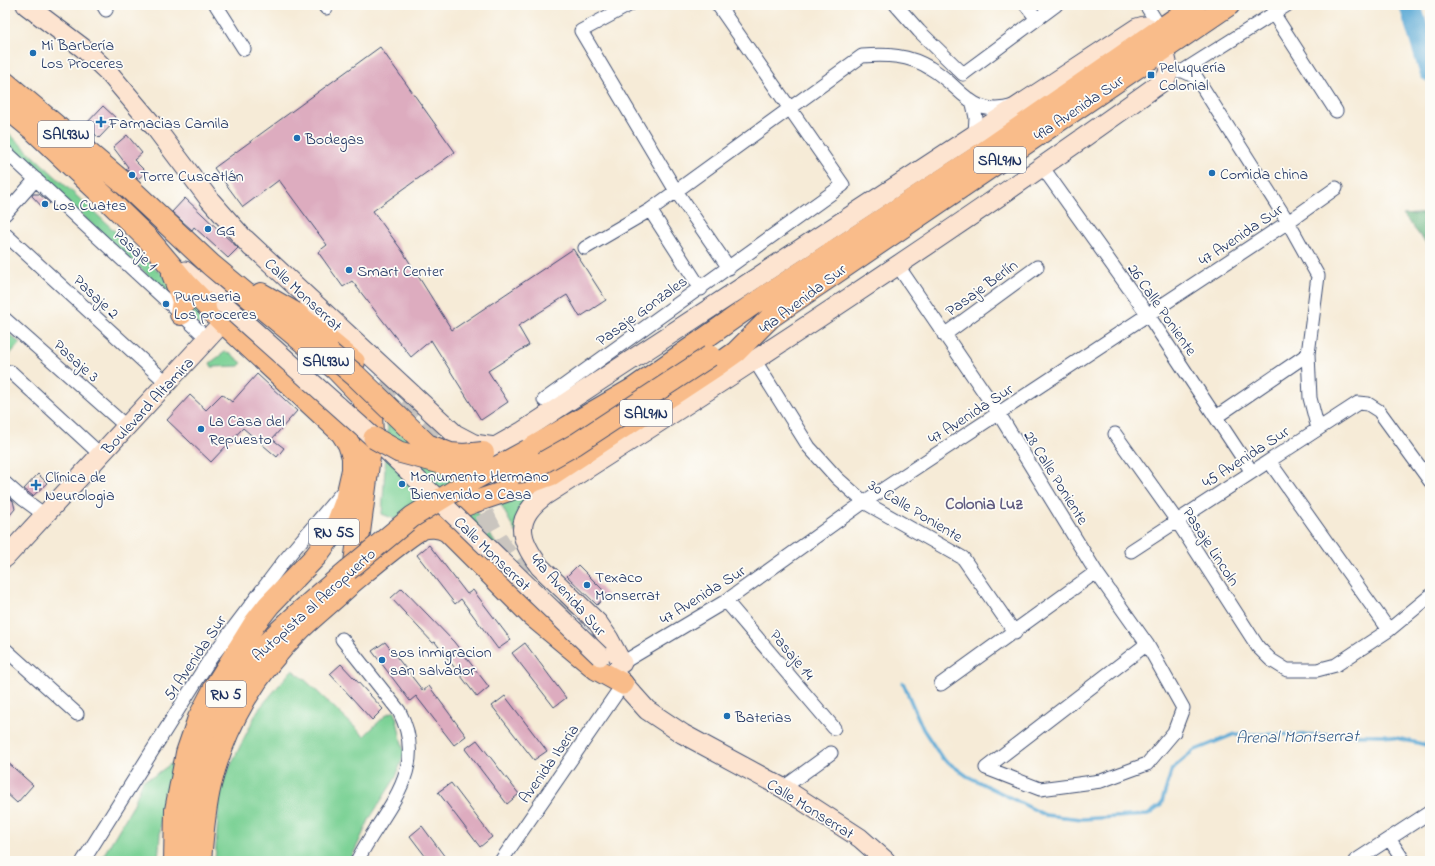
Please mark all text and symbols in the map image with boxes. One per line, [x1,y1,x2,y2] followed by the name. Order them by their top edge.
[41,34,124,76] place label: Mi Barbería Los Proceres
[28,48,38,58] marker: Mi Barbería Los Proceres
[1159,56,1226,98] place label: Peluquería Colonial
[1029,69,1129,148] street label: 49a Avenida Sur
[1146,70,1156,80] marker: Peluquería Colonial
[108,112,229,136] place label: Farmacias Camila
[96,117,106,127] marker: Farmacias Camila
[38,121,94,147] road number: SAL93W
[304,128,364,152] place label: Bodegas
[292,133,302,143] marker: Bodegas
[974,147,1026,173] road number: SAL91N
[1220,163,1308,187] place label: Comida china
[140,165,244,189] place label: Torre Cuscatlán
[1207,168,1217,178] marker: Comida china
[127,170,137,180] marker: Torre Cuscatlán
[53,194,127,218] place label: Los Cuates
[1194,198,1288,273] street label: 47 Avenida Sur
[40,199,50,209] marker: Los Cuates
[216,219,236,243] place label: GG
[107,224,162,277] street label: Pasaje 1
[203,224,213,234] marker: GG
[258,253,348,338] street label: Calle Monserrat
[941,254,1023,323] street label: Pasaje Berlín
[754,259,852,341] street label: 49a Avenida Sur
[1121,259,1203,362] street label: 26 Calle Poniente
[357,260,444,284] place label: Smart Center
[344,265,354,275] marker: Smart Center
[67,270,124,325] street label: Pasaje 2
[592,270,693,353] street label: Pasaje Gonzales
[174,285,257,327] place label: Pupuseria Los proceres
[161,299,171,309] marker: Pupuseria Los proceres
[47,334,104,389] street label: Pasaje 3
[298,348,354,374] road number: SAL93W
[96,352,200,461] street label: Boulevard Altamira
[924,378,1019,451] street label: 47 Avenida Sur
[620,400,672,426] road number: SAL91N
[209,410,285,452] place label: La Casa del Repuesto
[1198,420,1295,495] street label: 45 Avenida Sur
[196,424,206,434] marker: La Casa del Repuesto
[1017,426,1094,530] street label: 28 Calle Poniente
[409,465,549,507] place label: Monumento Hermano Bienvenido a Casa
[45,466,115,508] place label: Clínica de Neurologia
[863,474,967,550] street label: 30 Calle Poniente
[30,479,42,491] marker: Clínica de Neurologia
[397,479,407,489] marker: Monumento Hermano Bienvenido a Casa
[945,492,1024,517] district label: Colonia Luz
[1176,503,1245,592] street label: Pasaje Lincoln
[448,511,536,598] street label: Calle Monserrat
[309,519,359,545] road number: RN 5S
[247,543,382,668] street label: Autopista al Aeropuerto
[524,548,611,642] street label: 49a Avenida Sur
[655,560,751,632] street label: 47 Avenida Sur
[595,566,661,608] place label: Texaco Monserrat
[582,580,592,590] marker: Texaco Monserrat
[158,610,233,706] street label: 51 Avenida Sur
[763,625,820,686] street label: Pasaje 14
[390,641,492,683] place label: sos inmigracion san salvador
[377,655,387,665] marker: sos inmigracion san salvador
[206,681,246,707] road number: RN 5
[734,706,792,730] place label: Baterias
[722,711,732,721] marker: Baterias
[513,720,586,809] street label: Avenida Iberia
[1235,724,1361,751] water label: Arenal Montserrat
[762,773,859,846] street label: Calle Monserrat

